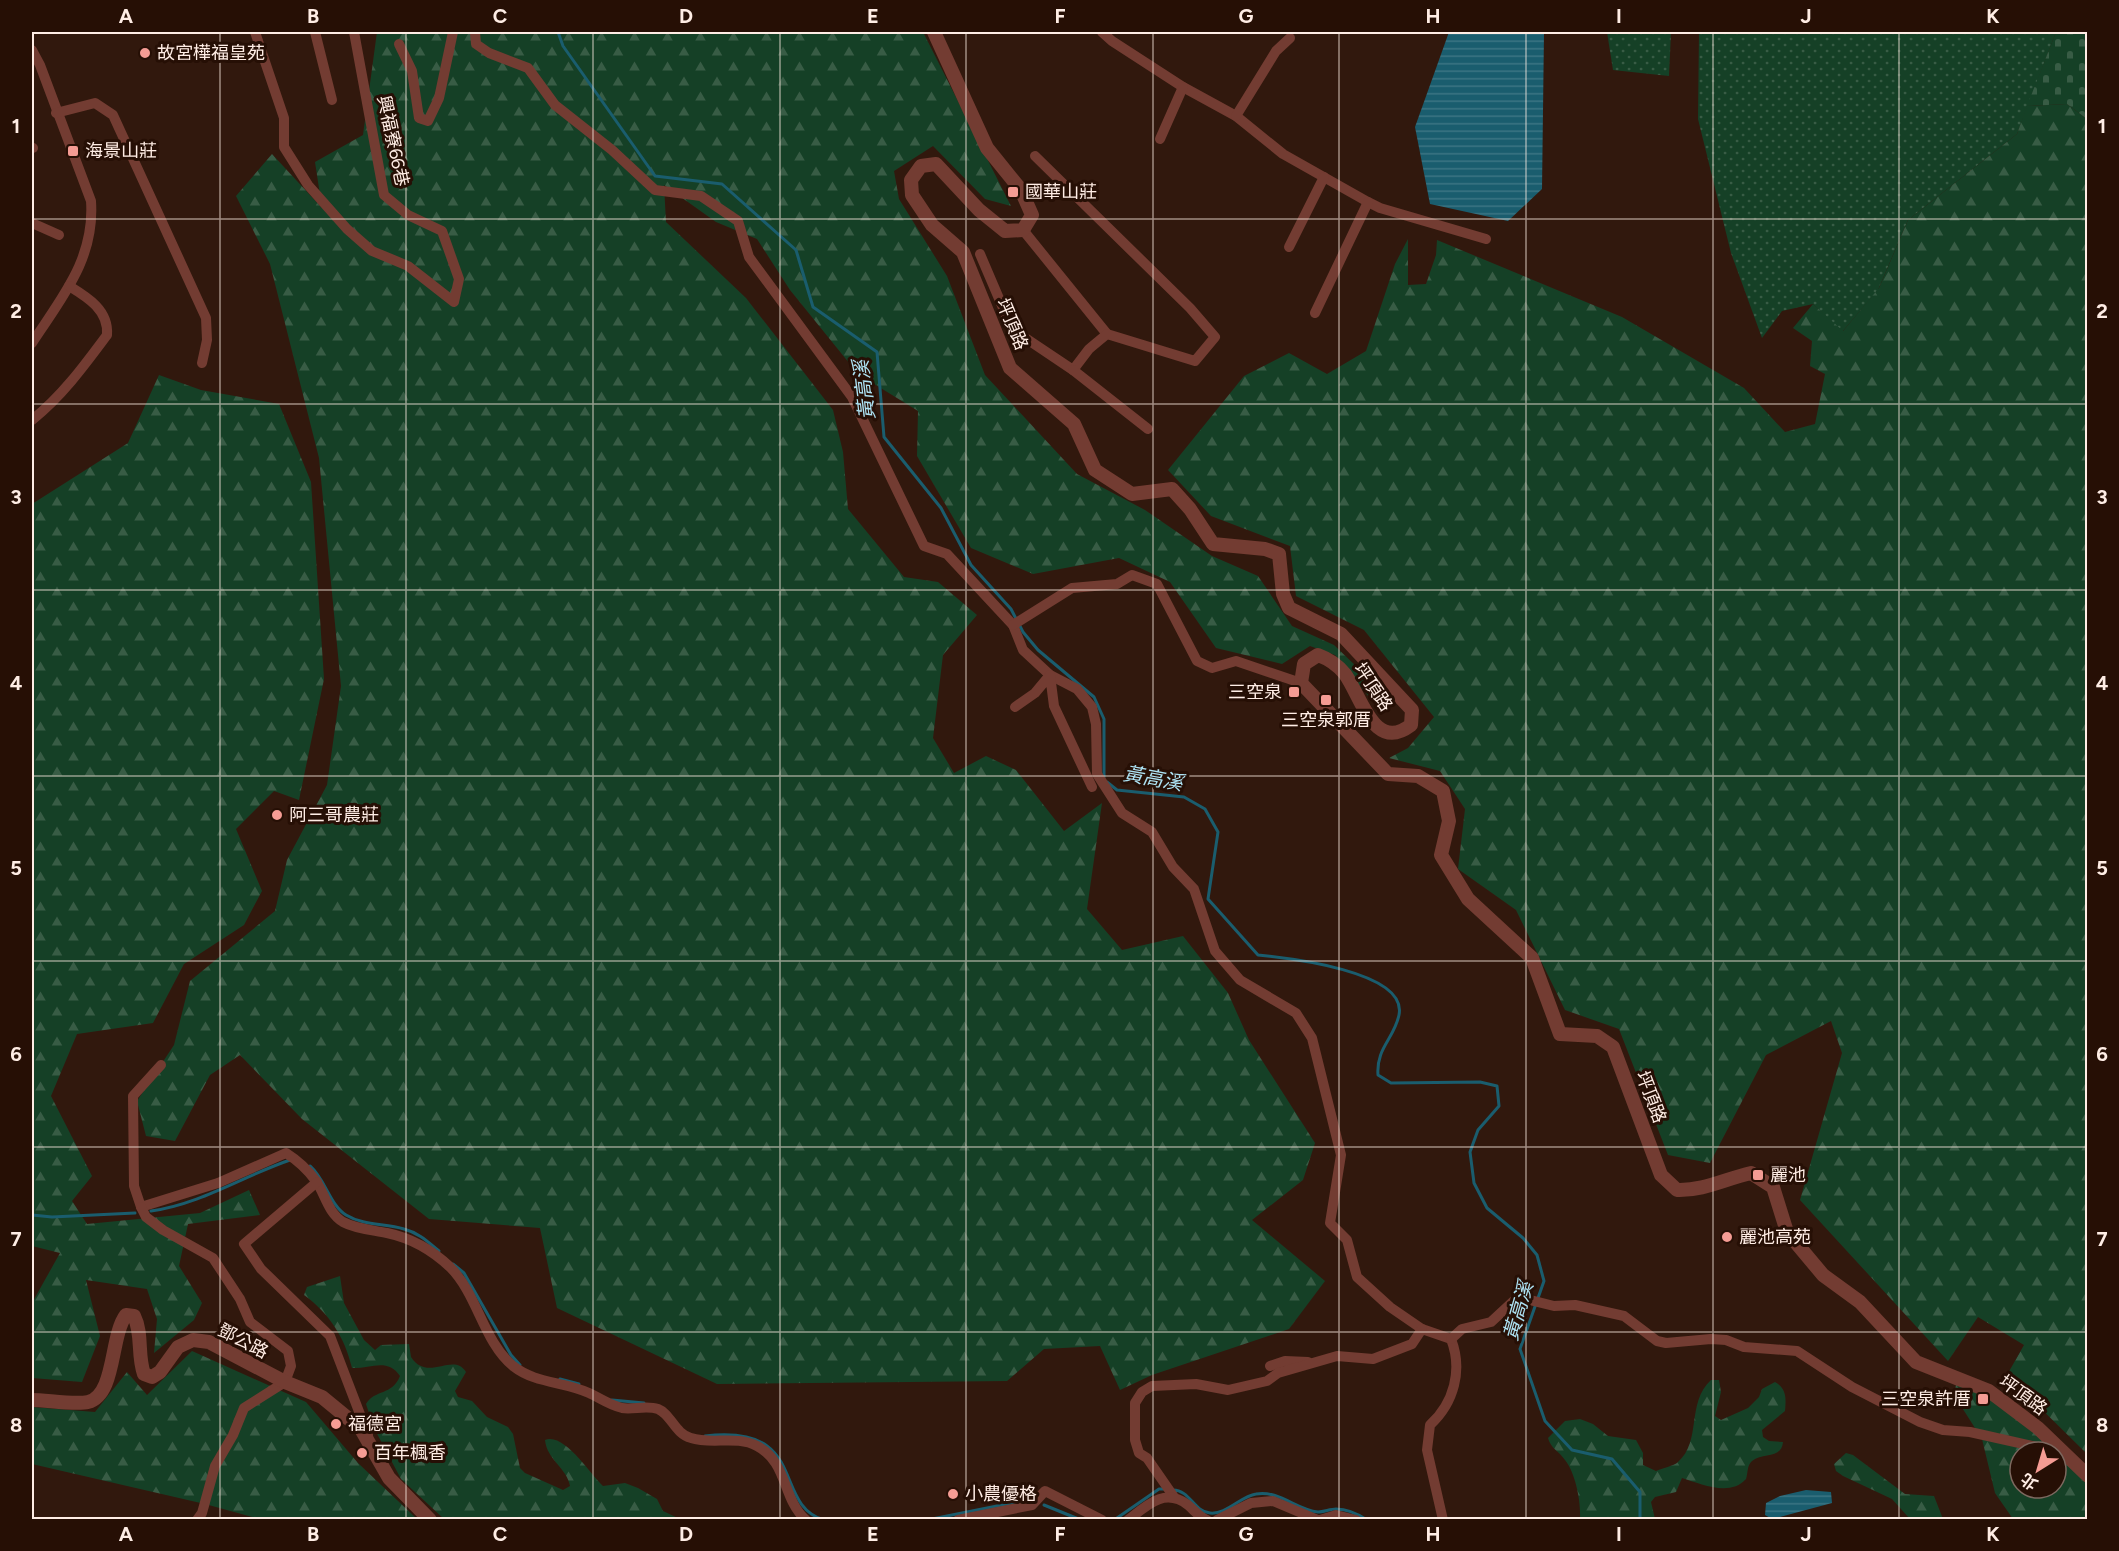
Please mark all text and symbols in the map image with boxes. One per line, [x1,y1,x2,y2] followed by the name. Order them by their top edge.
[119,4,134,28] text: A
[307,4,319,28] text: B
[493,4,507,28] text: C
[679,4,693,28] text: D
[867,4,879,28] text: E
[1054,4,1066,28] text: F
[1239,4,1254,28] text: G
[1426,4,1441,28] text: H
[1616,4,1622,28] text: I
[1800,4,1812,28] text: J
[1986,4,2000,28] text: K
[157,42,265,64] place label: 故宮樺福皇苑
[138,46,152,60] marker: 故宮樺福皇苑
[373,94,413,188] street label: 興福寮66巷
[12,114,20,138] text: 1
[2098,114,2106,138] text: 1
[85,140,157,162] place label: 海景山莊
[66,144,80,158] marker: 海景山莊
[1025,181,1097,203] place label: 國華山莊
[1006,185,1020,199] marker: 國華山莊
[991,295,1033,353] street label: 坪頂路
[10,299,22,323] text: 2
[2096,299,2108,323] text: 2
[848,356,880,421] water label: 黃高溪
[10,485,22,509] text: 3
[2096,485,2108,509] text: 3
[1349,658,1397,716] street label: 坪頂路
[10,671,23,695] text: 4
[2096,671,2109,695] text: 4
[1228,681,1282,703] place label: 三空泉
[1287,685,1301,699] marker: 三空泉
[1319,693,1333,707] marker: 三空泉郭厝
[1281,709,1371,731] place label: 三空泉郭厝
[1121,761,1188,796] water label: 黃高溪
[289,804,379,826] place label: 阿三哥農莊
[270,808,284,822] marker: 阿三哥農莊
[10,856,22,880] text: 5
[2096,856,2108,880] text: 5
[10,1042,22,1066] text: 6
[2096,1042,2108,1066] text: 6
[1631,1068,1671,1126] street label: 坪頂路
[1770,1164,1806,1186] place label: 麗池
[1751,1168,1765,1182] marker: 麗池
[1739,1226,1811,1248] place label: 麗池高苑
[10,1227,22,1251] text: 7
[2096,1227,2108,1251] text: 7
[1720,1230,1734,1244] marker: 麗池高苑
[1498,1276,1539,1343] water label: 黃高溪
[214,1319,272,1363] street label: 鄧公路
[1995,1370,2051,1420] street label: 坪頂路
[1881,1388,1971,1410] place label: 三空泉許厝
[1976,1392,1990,1406] marker: 三空泉許厝
[10,1413,22,1437] text: 8
[348,1413,402,1435] place label: 福德宮
[2096,1413,2108,1437] text: 8
[329,1417,343,1431] marker: 福德宮
[2008,1440,2068,1500] north arrow
[374,1442,446,1464] place label: 百年楓香
[355,1446,369,1460] marker: 百年楓香
[2017,1469,2041,1494] text: 北
[965,1483,1037,1505] place label: 小農優格
[946,1487,960,1501] marker: 小農優格
[119,1522,134,1546] text: A
[307,1522,319,1546] text: B
[493,1522,507,1546] text: C
[679,1522,693,1546] text: D
[867,1522,879,1546] text: E
[1054,1522,1066,1546] text: F
[1239,1522,1254,1546] text: G
[1426,1522,1441,1546] text: H
[1616,1522,1622,1546] text: I
[1800,1522,1812,1546] text: J
[1986,1522,2000,1546] text: K

